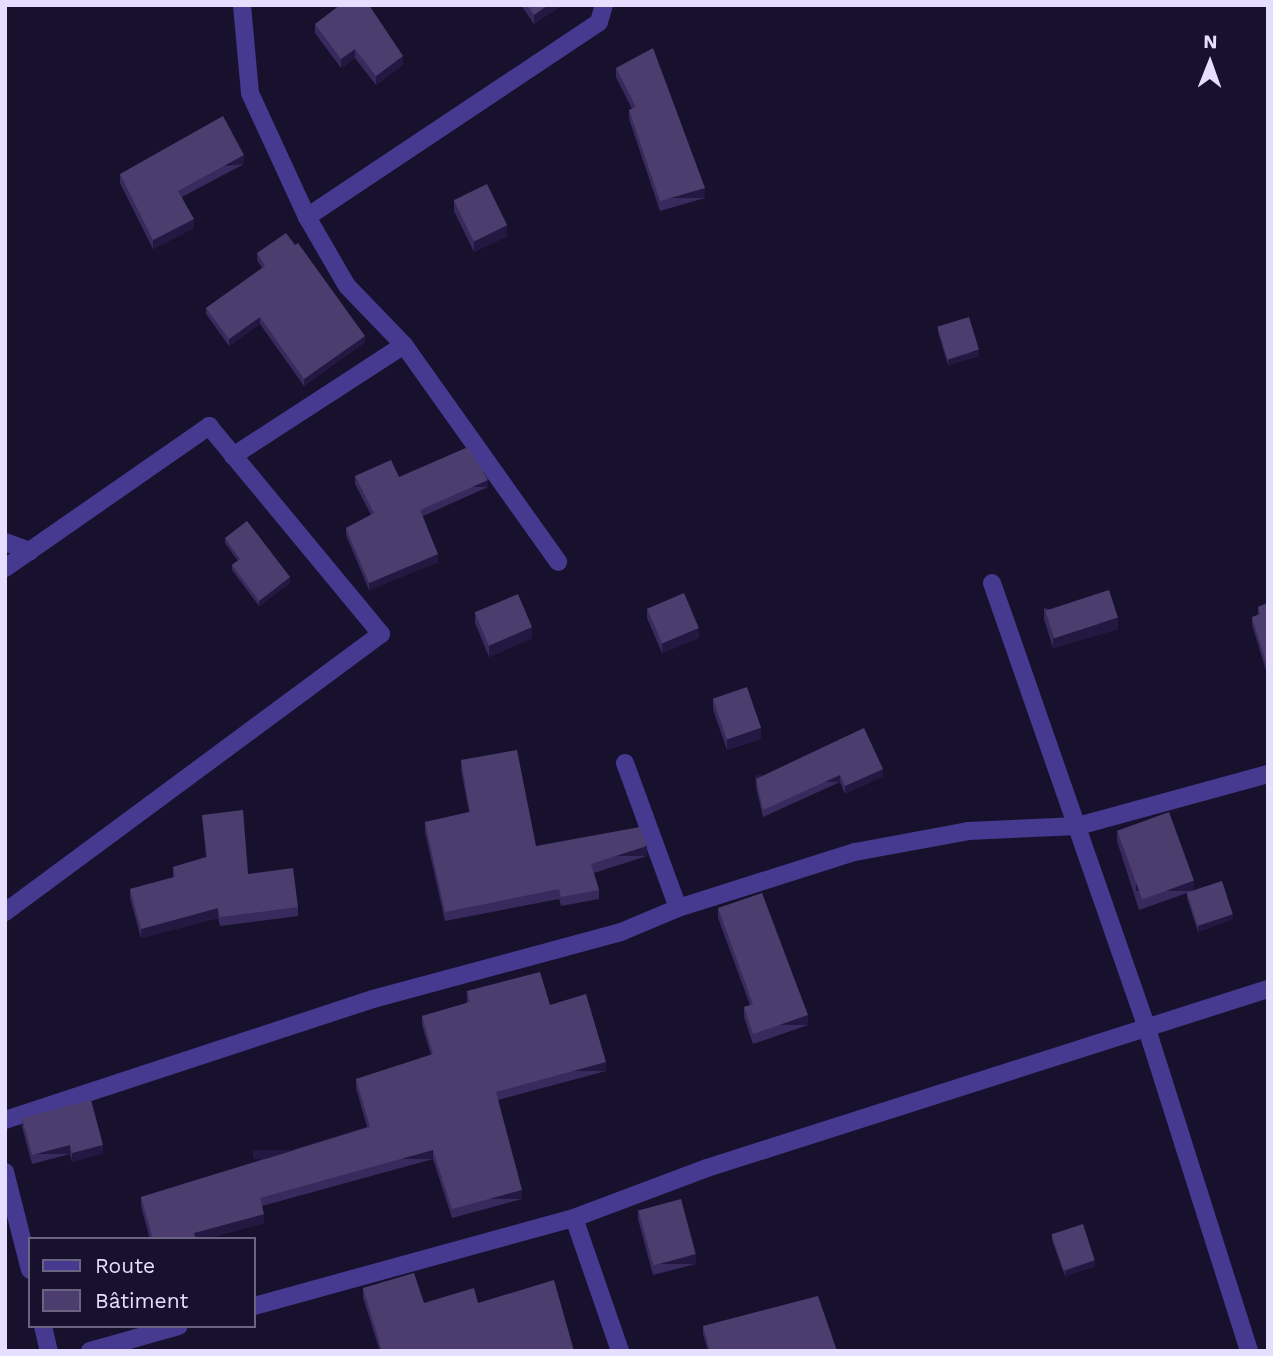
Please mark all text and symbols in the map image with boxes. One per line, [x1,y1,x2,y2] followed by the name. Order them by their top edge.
[1175,28,1245,98] north arrow
[1203,30,1218,53] text: N
[28,1237,256,1328] legend
[95,1253,155,1278] text: Route
[95,1288,188,1313] text: Bâtiment

